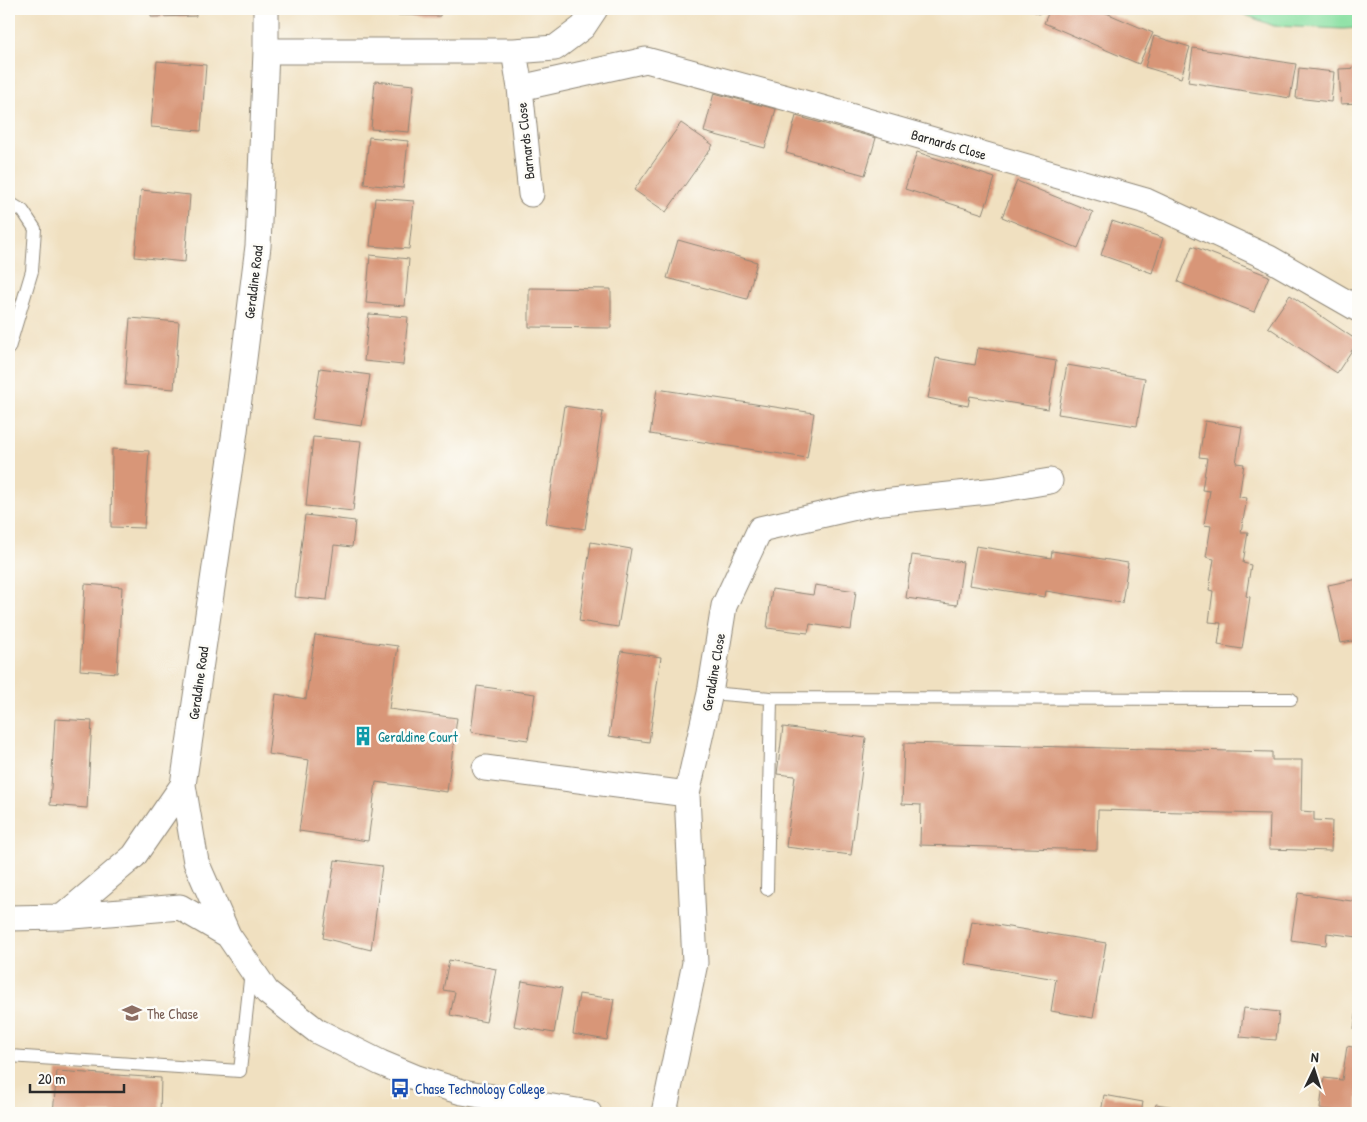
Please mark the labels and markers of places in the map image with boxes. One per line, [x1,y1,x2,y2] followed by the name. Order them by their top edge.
[352,725,374,747] building icon: Geraldine Court
[378,727,458,746] place label: Geraldine Court
[121,1002,143,1024] school or university icon: The Chase
[147,1004,199,1023] place label: The Chase
[389,1077,411,1099] bus stop icon: Chase Technology College
[415,1079,546,1099] place label: Chase Technology College

